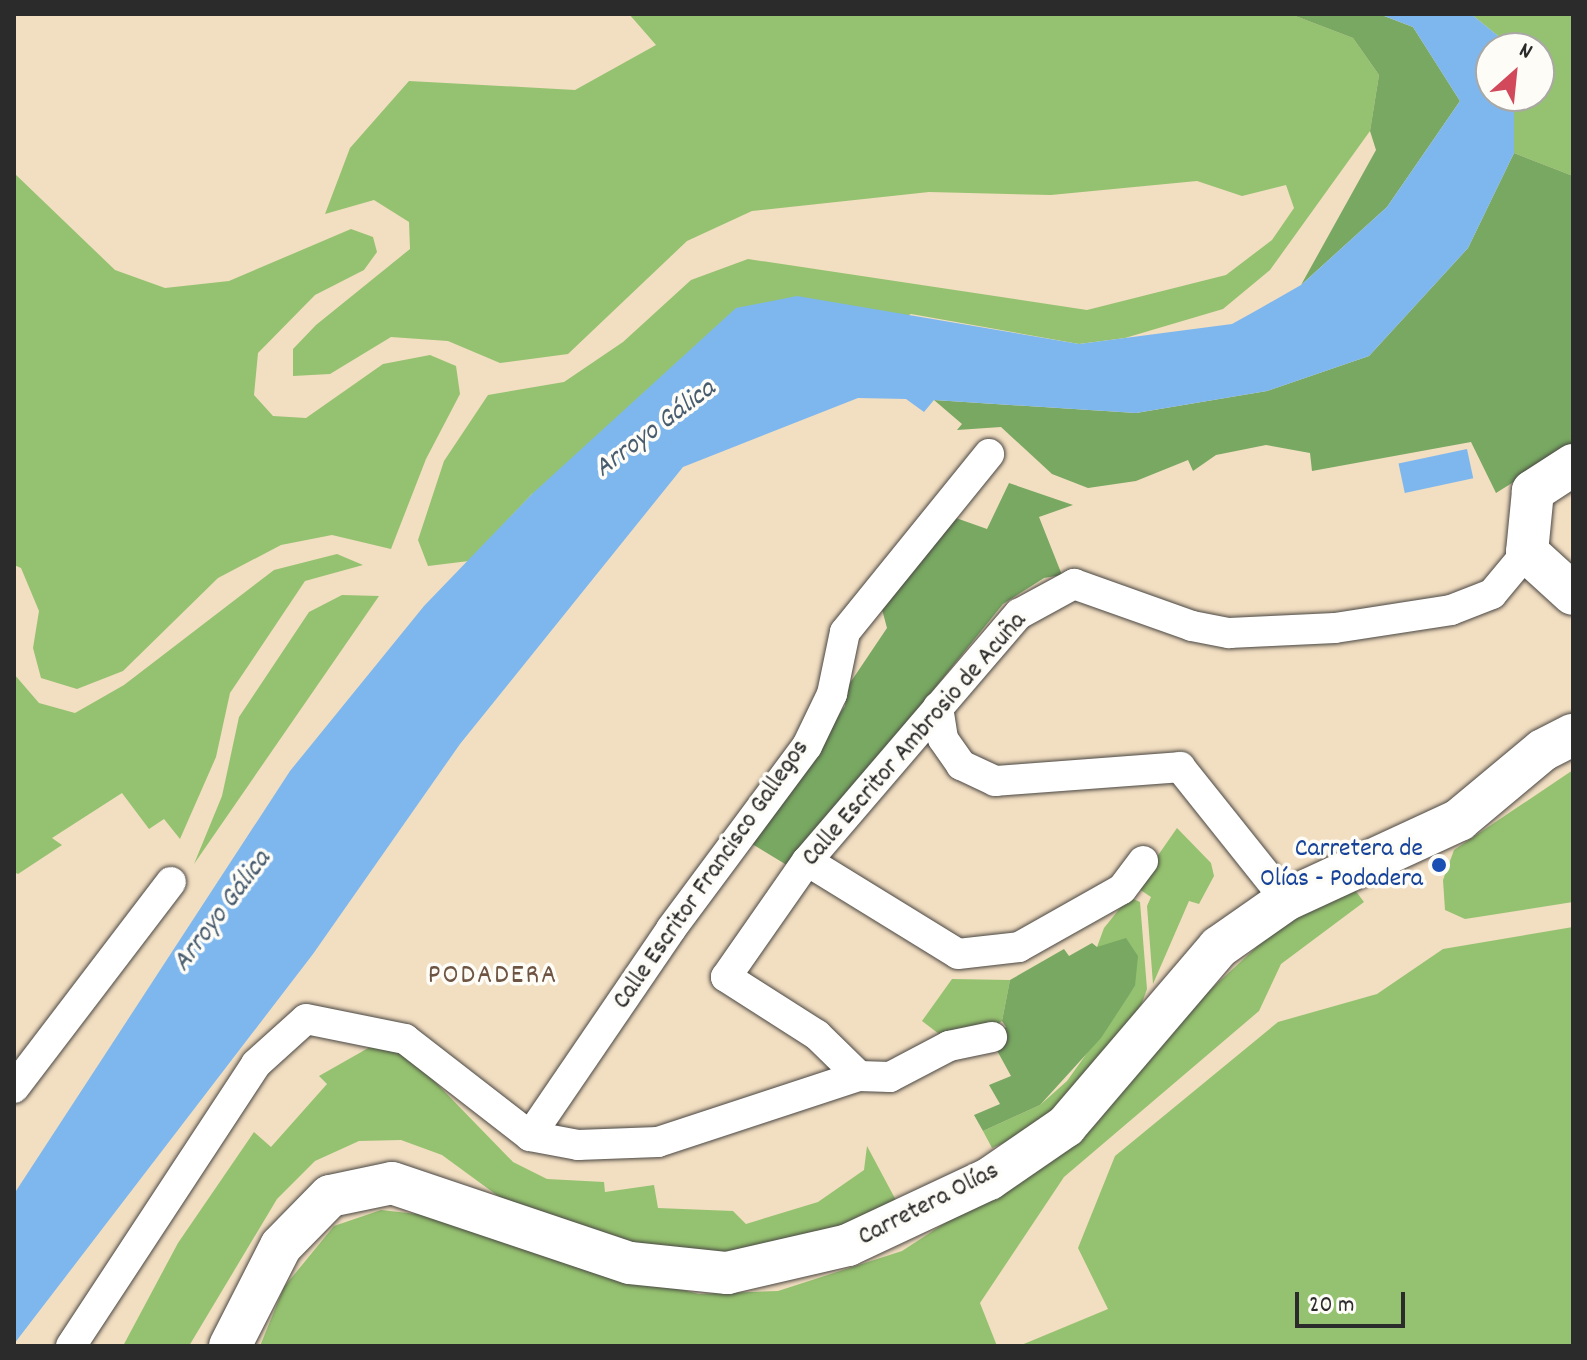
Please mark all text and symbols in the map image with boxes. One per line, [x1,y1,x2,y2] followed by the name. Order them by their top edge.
[1475,32,1555,112] north arrow
[1513,36,1537,68] text: N
[589,374,723,486] water label: Arroyo Gálica
[796,607,1034,873] street label: Calle Escritor Ambrosio de Acuña
[607,734,817,1016] street label: Calle Escritor Francisco Gallegos
[1260,834,1423,896] place label: Carretera de Olías - Podadera
[167,845,279,979] water label: Arroyo Gálica
[1430,856,1448,874] marker: Carretera de Olías - Podadera
[428,960,558,994] district label: PODADERA
[853,1156,1005,1254] street label: Carretera Olías
[1299,1276,1409,1326] scale bar
[1309,1289,1355,1323] text: 20 m

